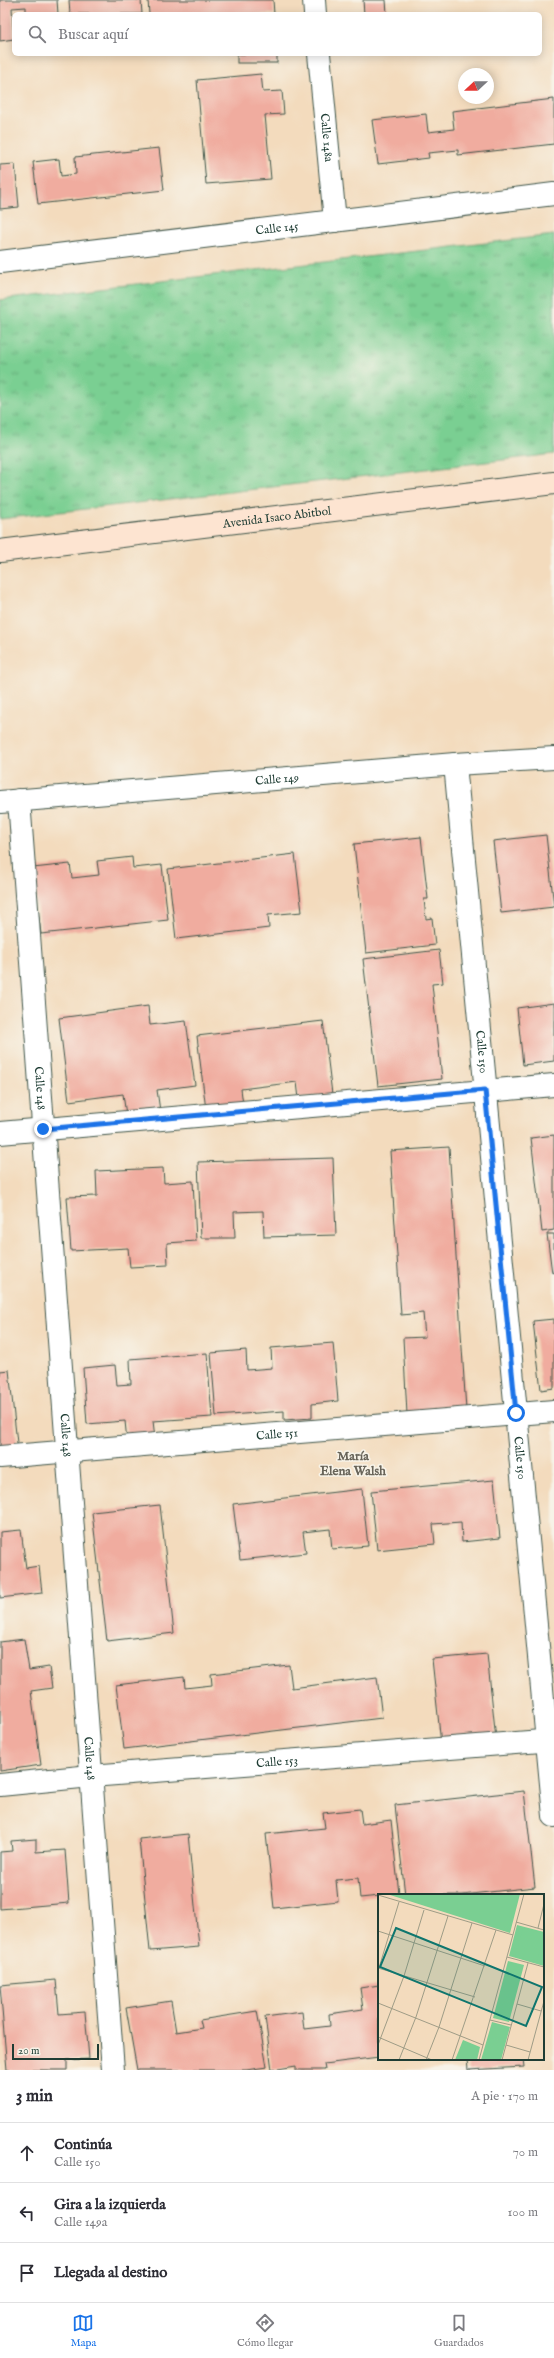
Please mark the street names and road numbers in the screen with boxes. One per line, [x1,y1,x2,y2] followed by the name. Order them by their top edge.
[317,113,337,163] street label: Calle 148a
[255,218,300,238] street label: Calle 145
[221,503,333,531] street label: Avenida Isaco Abitbol
[254,770,300,788] street label: Calle 149
[473,1030,492,1074] street label: Calle 150
[31,1066,49,1111] street label: Calle 148
[57,1413,75,1458] street label: Calle 148
[256,1425,298,1443] street label: Calle 151
[511,1436,530,1480] street label: Calle 150
[81,1736,99,1781] street label: Calle 148
[256,1752,298,1771] street label: Calle 153

